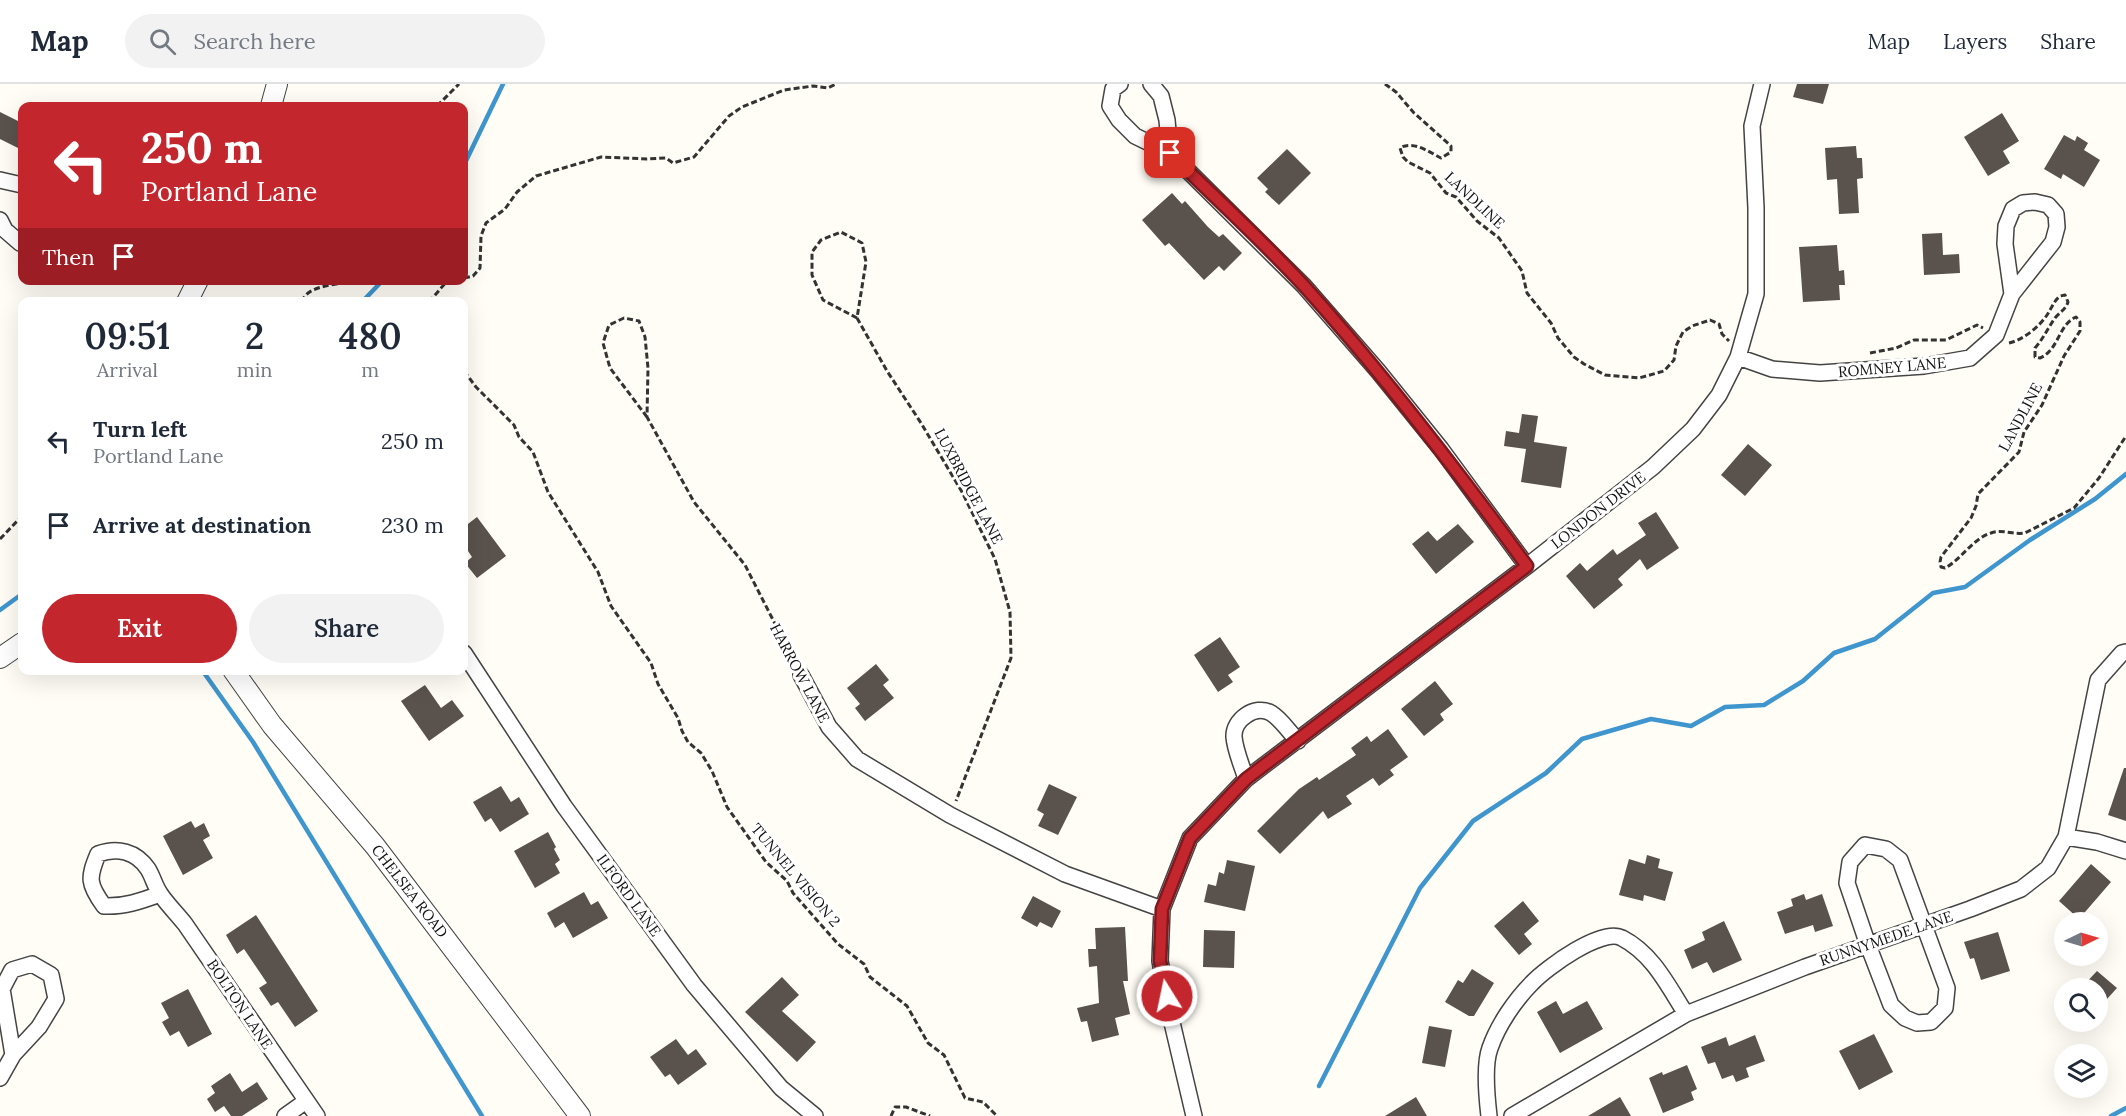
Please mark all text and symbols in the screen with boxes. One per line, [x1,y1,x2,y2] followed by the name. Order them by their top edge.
[125,14,545,68] search box
[30,23,89,59] text: Map
[146,25,179,58] icon: search
[194,27,316,55] text: Search here
[1867,28,1910,55] text: Map
[1943,28,2007,55] text: Layers
[2040,28,2096,55] text: Share
[141,121,262,175] text: 250 m
[42,126,120,204] icon: left
[1144,127,1195,178] pin
[1153,136,1186,169] icon: arrive
[1441,167,1509,233] street label: LANDLINE
[141,174,317,208] text: Portland Lane
[107,240,140,273] icon: arrive
[42,243,95,271] text: Then
[84,313,170,359] text: 09:51
[245,313,264,359] text: 2
[339,313,402,359] text: 480
[1837,353,1947,381] street label: ROMNEY LANE
[97,357,158,382] text: Arrival
[237,357,272,382] text: min
[361,357,379,382] text: m
[1994,379,2046,455] street label: LANDLINE
[93,415,187,443] text: Turn left
[42,425,75,458] icon: left
[931,425,1007,547] street label: LUXBRIDGE LANE
[381,427,444,455] text: 250 m
[93,443,224,468] text: Portland Lane
[1547,467,1649,553] street label: LONDON DRIVE
[42,509,75,542] icon: arrive
[93,511,311,539] text: Arrive at destination
[381,511,444,539] text: 230 m
[42,594,237,663] button: Exit
[249,594,444,663] button: Share
[766,620,834,726] street label: HARROW LANE
[747,819,845,931] street label: TUNNEL VISION 2
[368,841,452,941] street label: CHELSEA ROAD
[593,850,665,940] street label: ILFORD LANE
[1817,906,1955,970] street label: RUNNYMEDE LANE
[2054,912,2108,966] north arrow
[2054,912,2108,1098] map controls
[203,955,277,1053] street label: BOLTON LANE
[1135,964,1199,1028] position arrow
[2054,978,2108,1032] button: search
[2054,1044,2108,1098] button: layers

